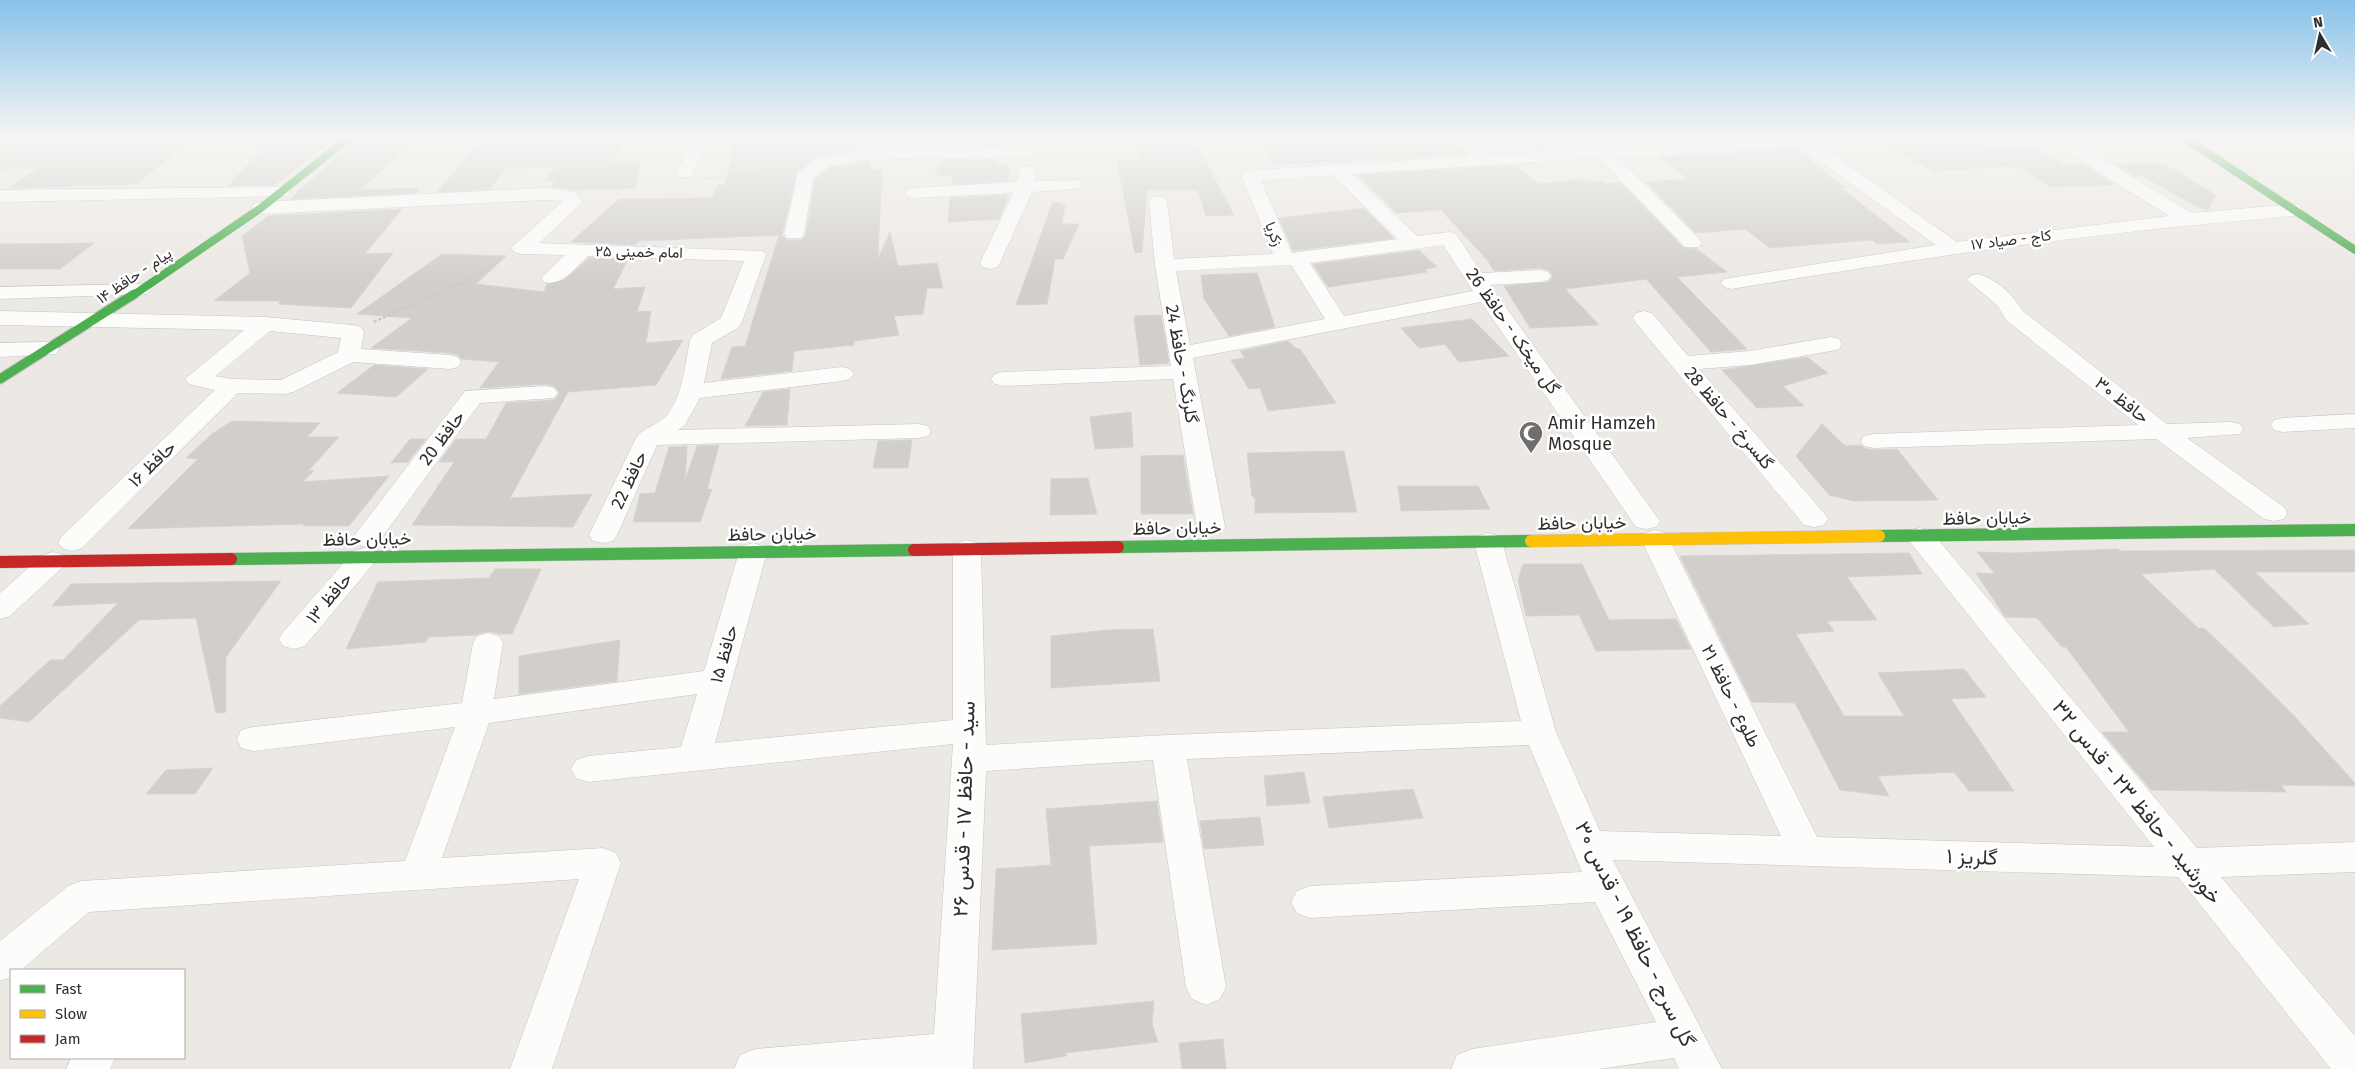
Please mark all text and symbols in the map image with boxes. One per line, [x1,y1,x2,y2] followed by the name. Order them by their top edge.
[2295,10,2345,60] north arrow
[2312,14,2324,32] text: N
[1261,219,1287,249] street label: زکریا
[1970,226,2053,256] street label: کاج - صیاد ۱۷
[595,242,683,263] street label: امام خمینی ۲۵
[93,244,176,309] street label: پیام - حافظ ۱۴
[1461,264,1565,398] street label: گل میخک - حافظ 26
[1161,303,1203,425] street label: گلرنگ - حافظ 24
[1679,362,1778,474] street label: گلسرخ - حافظ 28
[2090,372,2154,428] street label: حافظ ۳۰
[414,406,470,470] street label: حافظ 20
[1548,412,1656,455] place label: Amir Hamzeh Mosque
[1518,420,1544,454] mosque icon: Amir Hamzeh Mosque
[124,436,180,492] street label: حافظ ۱۶
[606,448,652,512] street label: حافظ 22
[1942,506,2032,530] street label: خیابان حافظ
[1537,511,1627,535] street label: خیابان حافظ
[1132,516,1222,540] street label: خیابان حافظ
[727,522,817,546] street label: خیابان حافظ
[322,527,412,551] street label: خیابان حافظ
[301,568,357,628] street label: حافظ ۱۳
[705,622,743,686] street label: حافظ ۱۵
[1696,641,1765,751] street label: طلوع - حافظ ۲۱
[2047,695,2227,909] street label: خورشید - حافظ ۲۳ - قدس ۳۲
[947,701,981,917] street label: سید - حافظ ۱۷ - قدس ۲۶
[1568,817,1701,1051] street label: گل سرج - حافظ ۱۹ - قدس ۳۰
[1946,843,1998,871] street label: گلریز ۱
[10,969,185,1059] legend
[55,980,82,998] text: Fast
[55,1005,87,1023] text: Slow
[55,1030,81,1048] text: Jam

